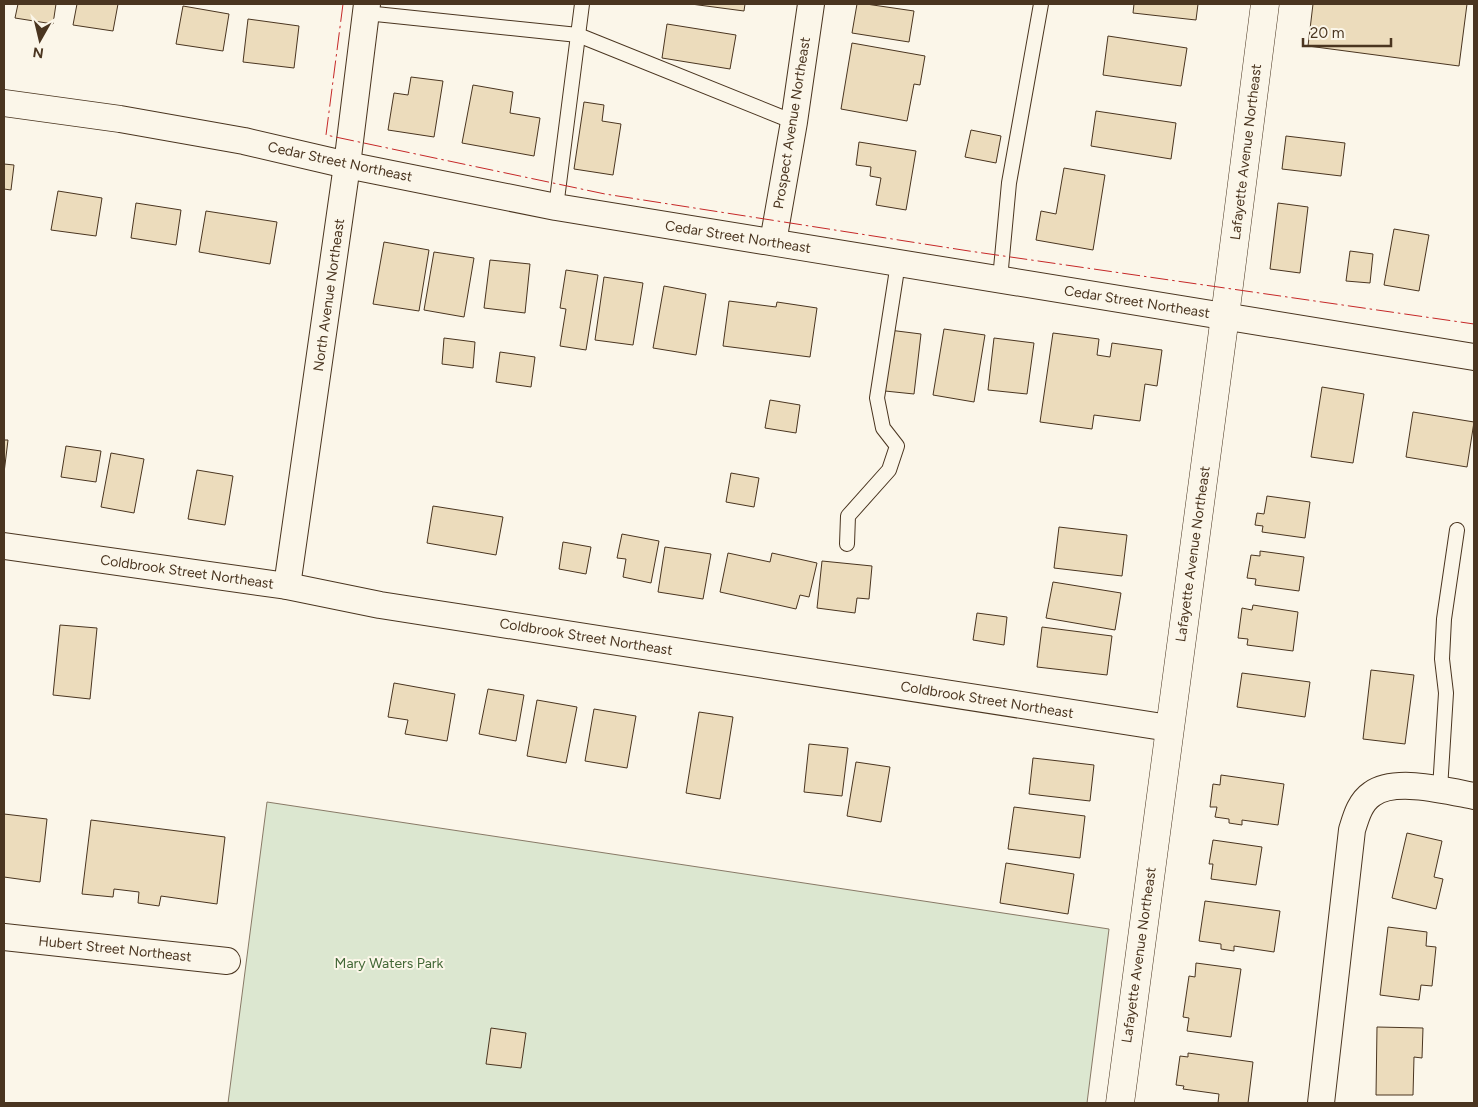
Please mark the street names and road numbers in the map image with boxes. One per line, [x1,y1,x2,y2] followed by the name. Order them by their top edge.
[770,36,814,210] street label: Prospect Avenue Northeast
[1227,63,1265,241] street label: Lafayette Avenue Northeast
[266,138,414,186] street label: Cedar Street Northeast
[310,217,348,373] street label: North Avenue Northeast
[664,217,812,257] street label: Cedar Street Northeast
[1063,282,1211,322] street label: Cedar Street Northeast
[1172,465,1214,643] street label: Lafayette Avenue Northeast
[99,551,275,593] street label: Coldbrook Street Northeast
[498,615,674,659] street label: Coldbrook Street Northeast
[899,678,1075,722] street label: Coldbrook Street Northeast
[1118,866,1160,1044] street label: Lafayette Avenue Northeast
[38,933,192,965] street label: Hubert Street Northeast

